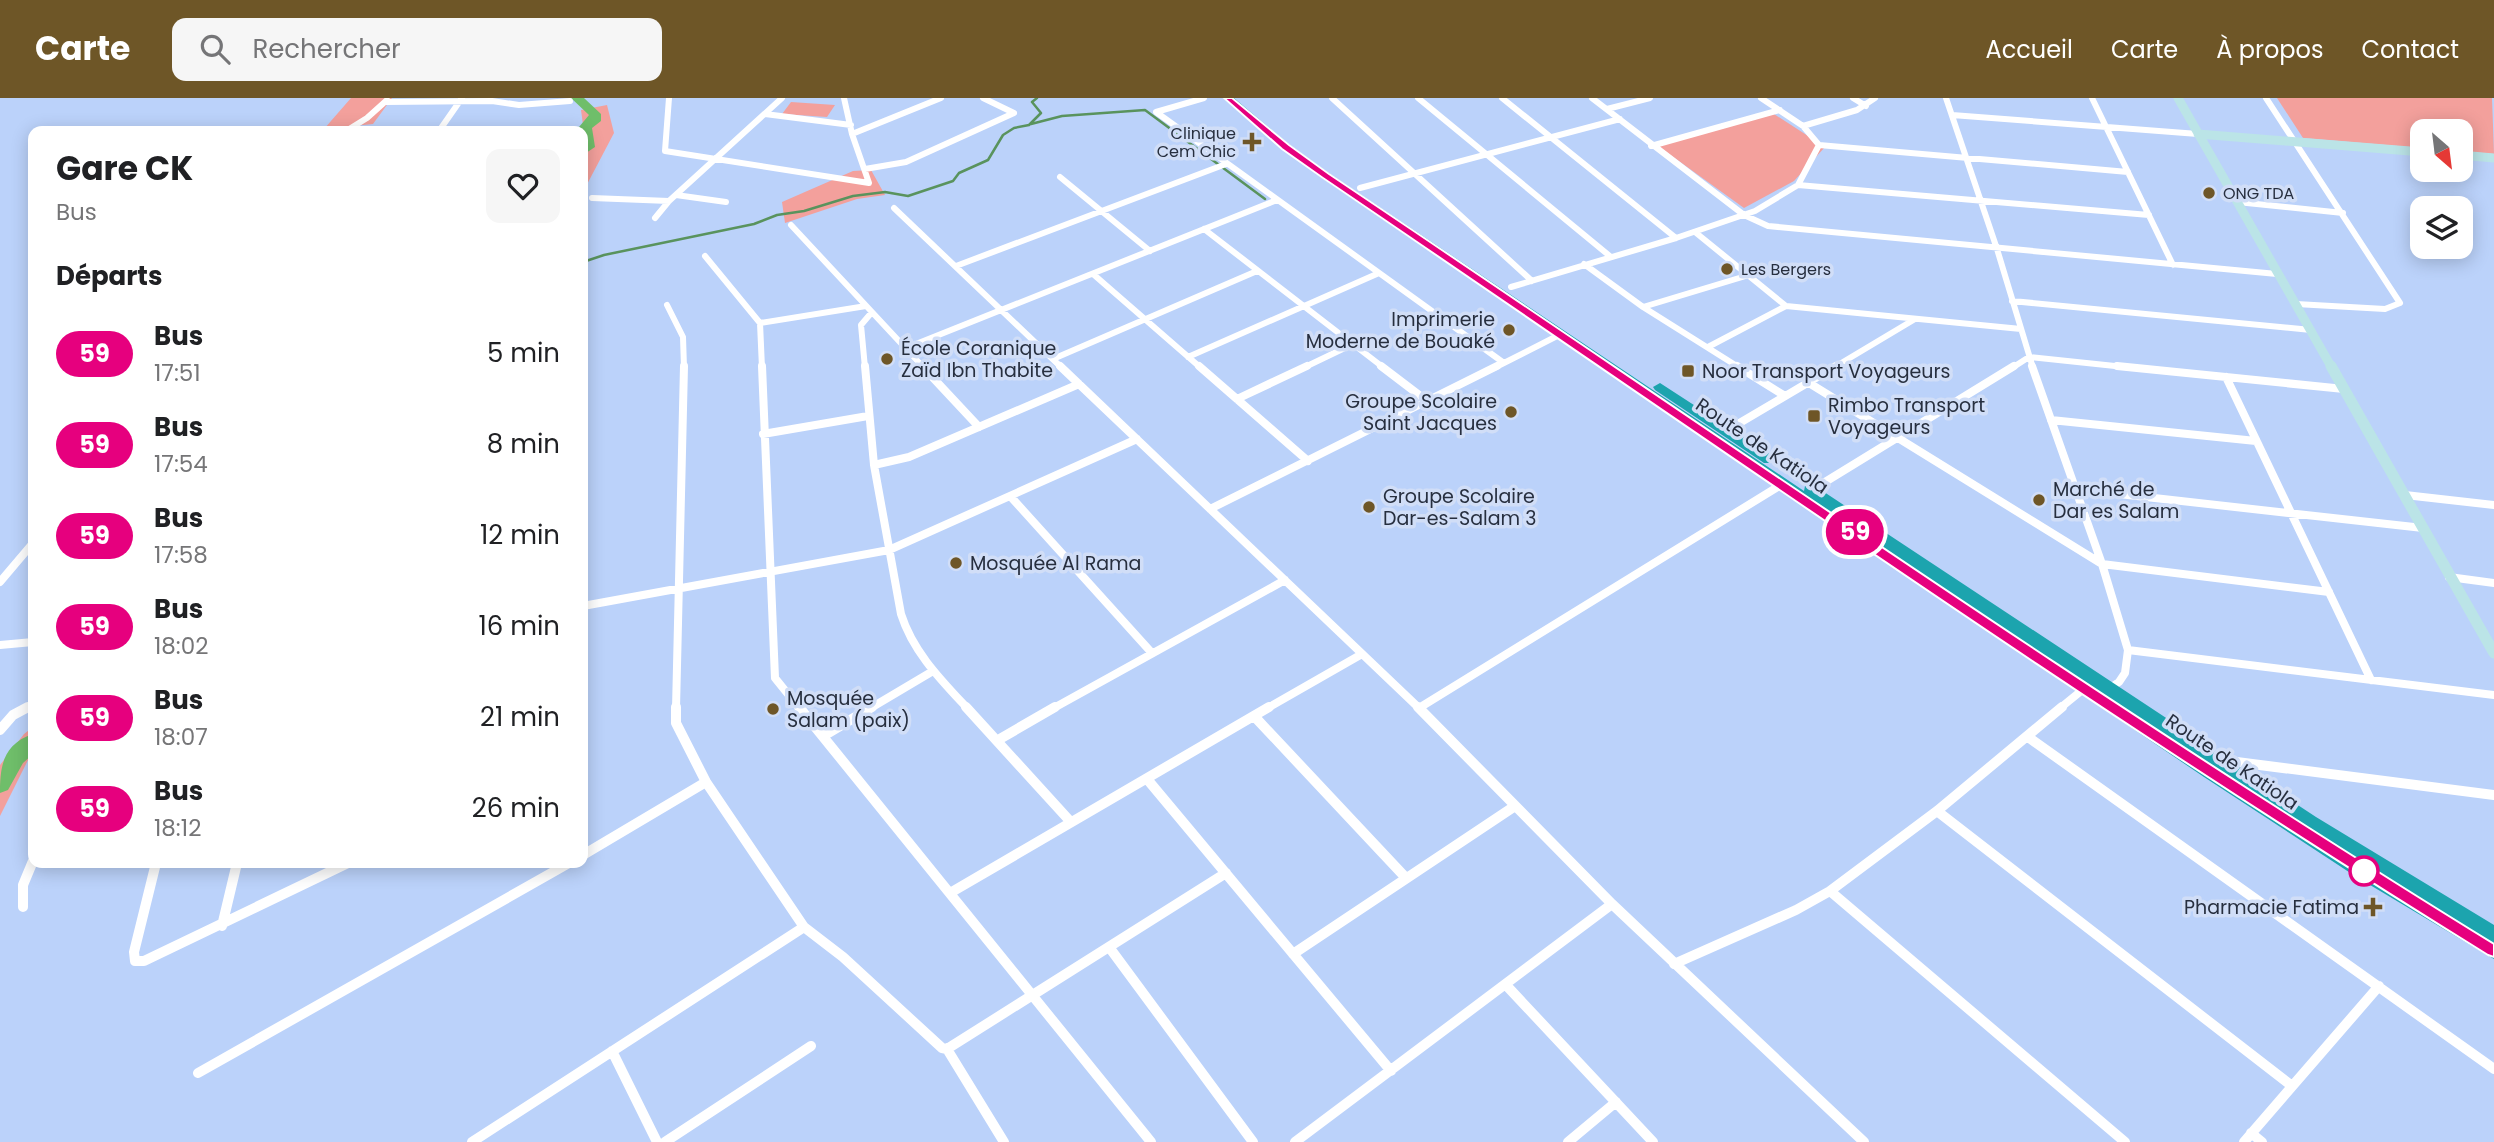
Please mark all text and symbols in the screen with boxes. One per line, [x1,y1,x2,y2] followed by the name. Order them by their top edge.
[172,18,662,81] search box
[35,25,130,72] text: Carte
[196,30,234,68] icon: search
[252,31,401,67] text: Rechercher
[1986,33,2073,66] text: Accueil
[2111,33,2178,66] text: Carte
[2216,33,2323,66] text: À propos
[2361,33,2459,66] text: Contact
[2410,119,2473,182] north arrow
[2410,119,2473,259] map controls
[1157,122,1236,163] place label: Clinique Cem Chic
[1242,132,1262,152] marker: Clinique Cem Chic
[56,145,193,192] text: Gare CK
[486,149,560,223] button: heart
[2223,182,2295,205] place label: ONG TDA
[2201,185,2217,201] marker: ONG TDA
[56,196,97,228] text: Bus
[2410,196,2473,259] button: layers
[56,258,162,294] text: Départs
[1741,258,1831,281] place label: Les Bergers
[1719,261,1735,277] marker: Les Bergers
[1306,306,1495,355] place label: Imprimerie Moderne de Bouaké
[154,318,203,354] text: Bus
[1501,322,1517,338] marker: Imprimerie Moderne de Bouaké
[487,335,560,371] text: 5 min
[901,335,1056,384] place label: École Coranique Zaïd Ibn Thabite
[79,337,110,370] text: 59
[879,351,895,367] marker: École Coranique Zaïd Ibn Thabite
[154,357,201,389] text: 17:51
[1702,358,1951,385] place label: Noor Transport Voyageurs
[1680,363,1696,379] marker: Noor Transport Voyageurs
[1345,388,1497,437] place label: Groupe Scolaire Saint Jacques
[1690,392,1834,500] street label: Route de Katiola
[1828,392,1985,441] place label: Rimbo Transport Voyageurs
[1503,404,1519,420] marker: Groupe Scolaire Saint Jacques
[1806,408,1822,424] marker: Rimbo Transport Voyageurs
[154,409,203,445] text: Bus
[487,426,560,462] text: 8 min
[79,428,110,461] text: 59
[154,448,208,480] text: 17:54
[2053,476,2179,525] place label: Marché de Dar es Salam
[1383,483,1536,532] place label: Groupe Scolaire Dar-es-Salam 3
[2031,492,2047,508] marker: Marché de Dar es Salam
[1361,499,1377,515] marker: Groupe Scolaire Dar-es-Salam 3
[154,500,203,536] text: Bus
[1824,509,1886,555] line badge: 59
[1840,515,1870,548] text: 59
[480,517,560,553] text: 12 min
[79,519,110,552] text: 59
[154,539,208,571] text: 17:58
[970,550,1141,577] place label: Mosquée Al Rama
[948,555,964,571] marker: Mosquée Al Rama
[154,591,203,627] text: Bus
[478,608,560,644] text: 16 min
[79,610,110,643] text: 59
[154,630,208,662] text: 18:02
[154,682,203,718] text: Bus
[787,685,910,734] place label: Mosquée Salam (paix)
[480,699,560,735] text: 21 min
[79,701,110,734] text: 59
[765,701,781,717] marker: Mosquée Salam (paix)
[2160,708,2304,816] street label: Route de Katiola
[154,721,208,753] text: 18:07
[154,773,203,809] text: Bus
[472,790,560,826] text: 26 min
[79,792,110,825] text: 59
[154,812,201,844] text: 18:12
[2349,856,2379,886] unlabelled marker
[2184,894,2359,921] place label: Pharmacie Fatima
[2365,899,2381,915] marker: Pharmacie Fatima

